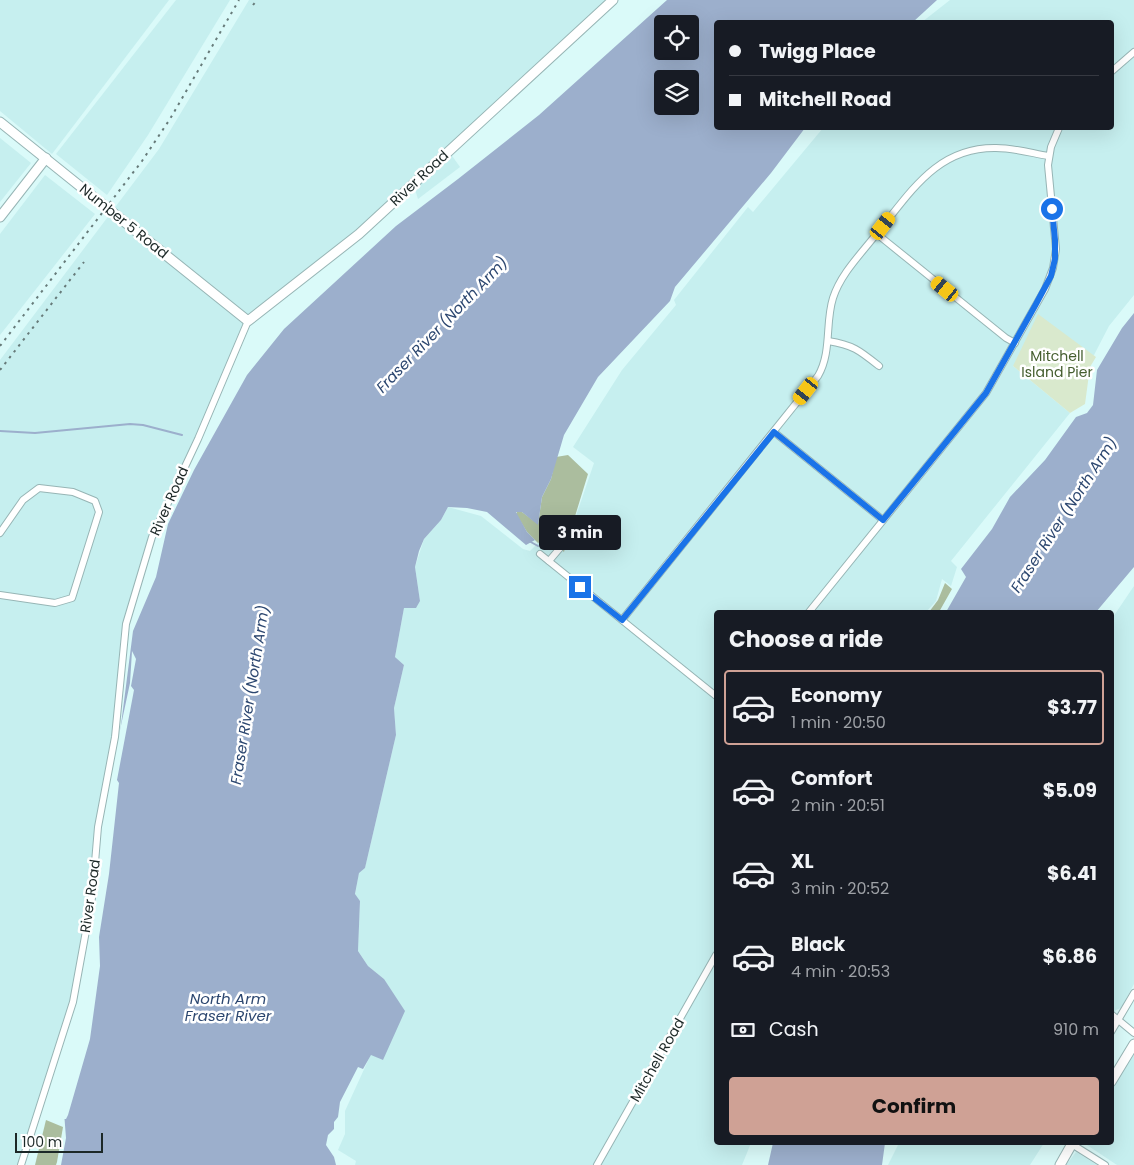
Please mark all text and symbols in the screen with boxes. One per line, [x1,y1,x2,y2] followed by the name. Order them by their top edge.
[654,15,699,115] map controls
[654,15,699,60] button: locate
[759,38,876,65] text: Twigg Place
[654,70,699,115] button: layers
[759,86,891,113] text: Mitchell Road
[385,146,453,210] street label: River Road
[75,179,173,263] street label: Number 5 Road
[1041,198,1063,220] route start
[867,210,898,242] car
[371,252,512,397] water label: Fraser River (North Arm)
[928,274,961,304] car
[1021,346,1093,382] park label: Mitchell Island Pier
[790,375,821,407] car
[1005,433,1122,596] water label: Fraser River (North Arm)
[145,463,193,539] street label: River Road
[539,514,621,550] callout: 3 min
[557,521,603,544] text: 3 min
[569,576,591,598] route end
[225,604,274,786] water label: Fraser River (North Arm)
[729,624,883,655] text: Choose a ride
[791,682,882,709] text: Economy
[731,685,776,730] icon: car
[1047,694,1097,721] text: $3.77
[791,711,886,734] text: 1 min · 20:50
[791,765,873,792] text: Comfort
[731,768,776,813] icon: car
[1043,777,1097,804] text: $5.09
[791,794,885,817] text: 2 min · 20:51
[791,848,814,875] text: XL
[731,851,776,896] icon: car
[75,858,105,934] street label: River Road
[1047,860,1097,887] text: $6.41
[791,877,889,900] text: 3 min · 20:52
[791,931,845,958] text: Black
[731,934,776,979] icon: car
[1043,943,1097,970] text: $6.86
[791,960,890,983] text: 4 min · 20:53
[185,988,272,1026] water label: North Arm Fraser River
[625,1014,689,1106] street label: Mitchell Road
[729,1016,757,1044] icon: cash
[769,1016,819,1043] text: Cash
[1053,1018,1099,1041] text: 910 m
[729,1077,1099,1135] button: Confirm
[15,1130,102,1153] scale bar
[22,1132,62,1152] text: 100 m

